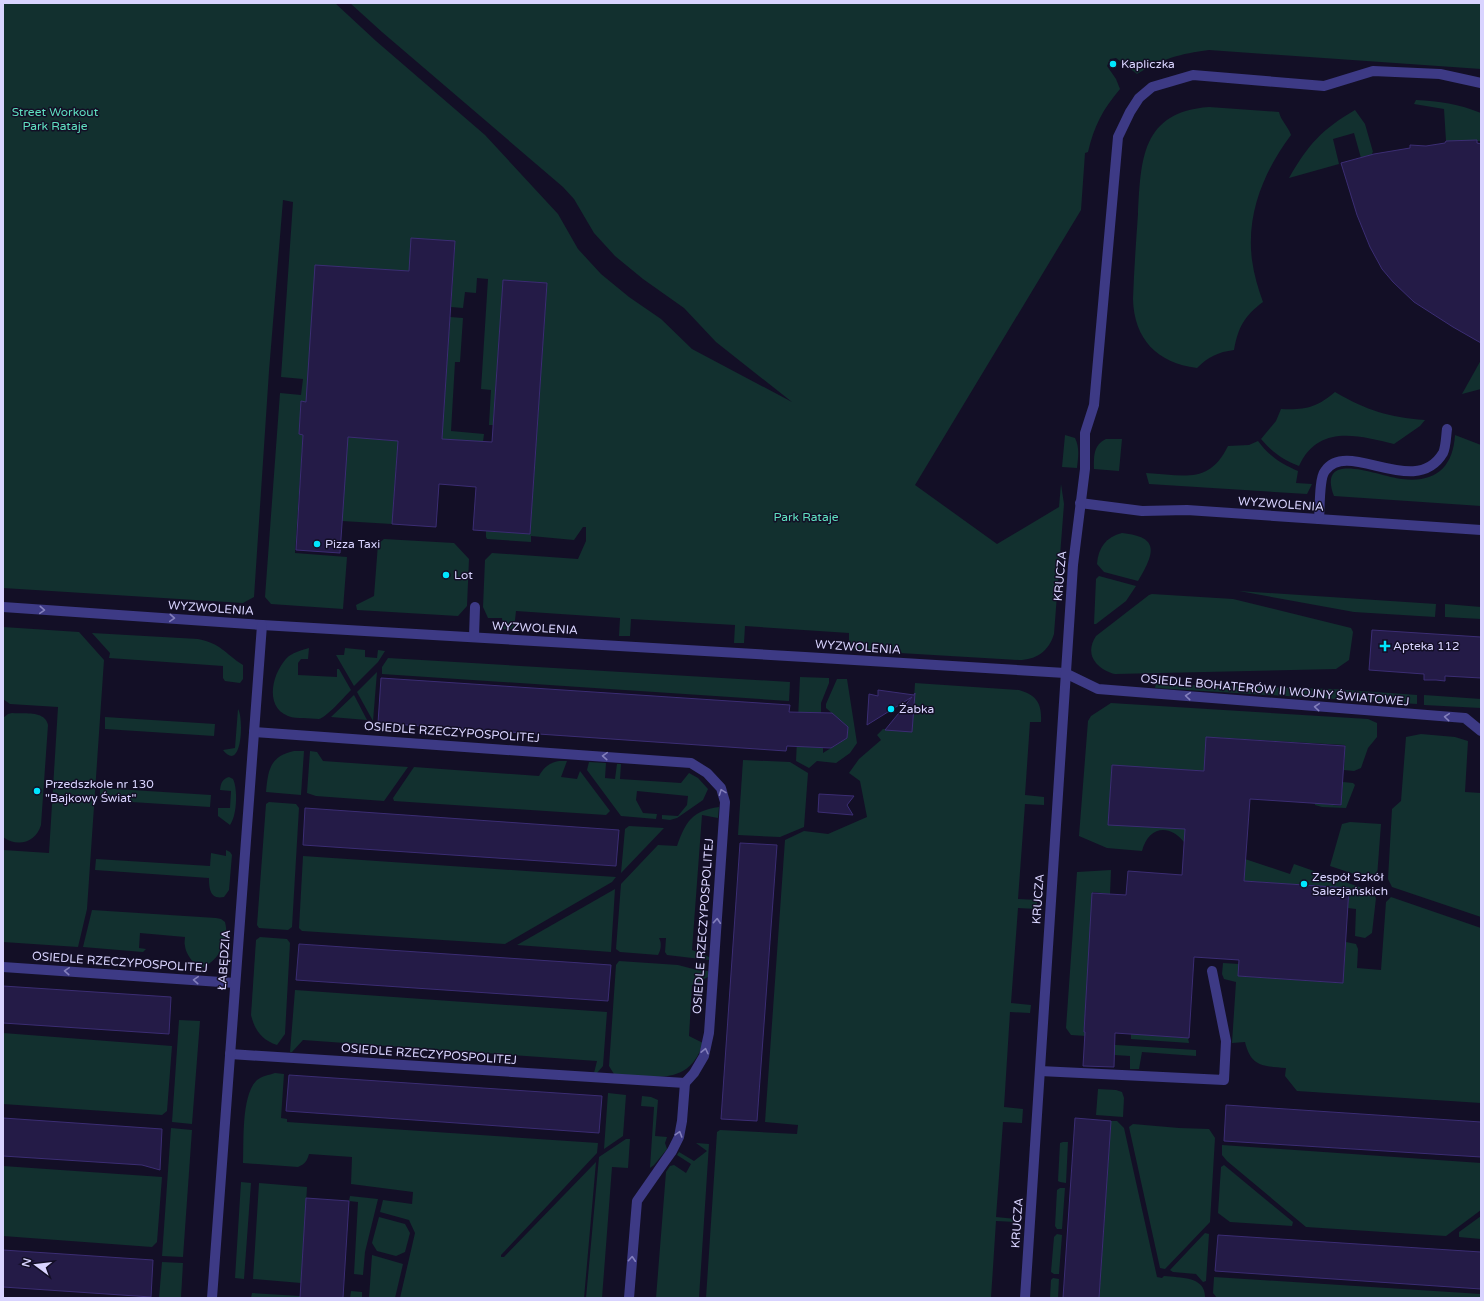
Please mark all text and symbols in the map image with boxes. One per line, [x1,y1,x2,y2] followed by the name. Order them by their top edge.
[1121,57,1175,71] place label: Kapliczka
[1108,59,1118,69] marker: Kapliczka
[12,105,99,133] park label: Street Workout Park Rataje
[1238,494,1324,514] street label: WYZWOLENIA
[773,510,839,524] park label: Park Rataje
[325,537,380,551] place label: Pizza Taxi
[312,539,322,549] marker: Pizza Taxi
[1051,550,1069,602] street label: KRUCZA
[454,568,473,582] place label: Lot
[441,570,451,580] marker: Lot
[168,598,254,618] street label: WYZWOLENIA
[39,605,45,614] one-way arrow
[169,614,175,623] one-way arrow
[492,619,578,637] street label: WYZWOLENIA
[815,637,901,657] street label: WYZWOLENIA
[1393,639,1460,653] place label: Apteka 112
[1380,641,1390,651] marker: Apteka 112
[1140,671,1410,709] street label: OSIEDLE BOHATERÓW II WOJNY ŚWIATOWEJ
[1185,692,1191,701] one-way arrow
[899,702,934,716] place label: Żabka
[1314,702,1320,711] one-way arrow
[886,704,896,714] marker: Żabka
[1444,712,1450,721] one-way arrow
[364,719,540,745] street label: OSIEDLE RZECZYPOSPOLITEJ
[602,752,608,761] one-way arrow
[45,777,154,805] place label: Przedszkole nr 130 "Bajkowy Świat"
[32,786,42,796] marker: Przedszkole nr 130 "Bajkowy Świat"
[718,789,727,796] one-way arrow
[690,838,716,1014] street label: OSIEDLE RZECZYPOSPOLITEJ
[1312,870,1388,898] place label: Zespół Szkół Salezjańskich
[1029,873,1047,925] street label: KRUCZA
[1299,879,1309,889] marker: Zespół Szkół Salezjańskich
[713,918,722,924] one-way arrow
[215,929,233,991] street label: ŁABĘDZIA
[32,949,208,975] street label: OSIEDLE RZECZYPOSPOLITEJ
[64,967,70,976] one-way arrow
[193,975,199,984] one-way arrow
[341,1041,517,1067] street label: OSIEDLE RZECZYPOSPOLITEJ
[700,1047,709,1054] one-way arrow
[674,1131,683,1138] one-way arrow
[1008,1197,1026,1249] street label: KRUCZA
[16,1245,56,1285] north arrow
[628,1256,637,1262] one-way arrow
[19,1257,34,1268] text: N

